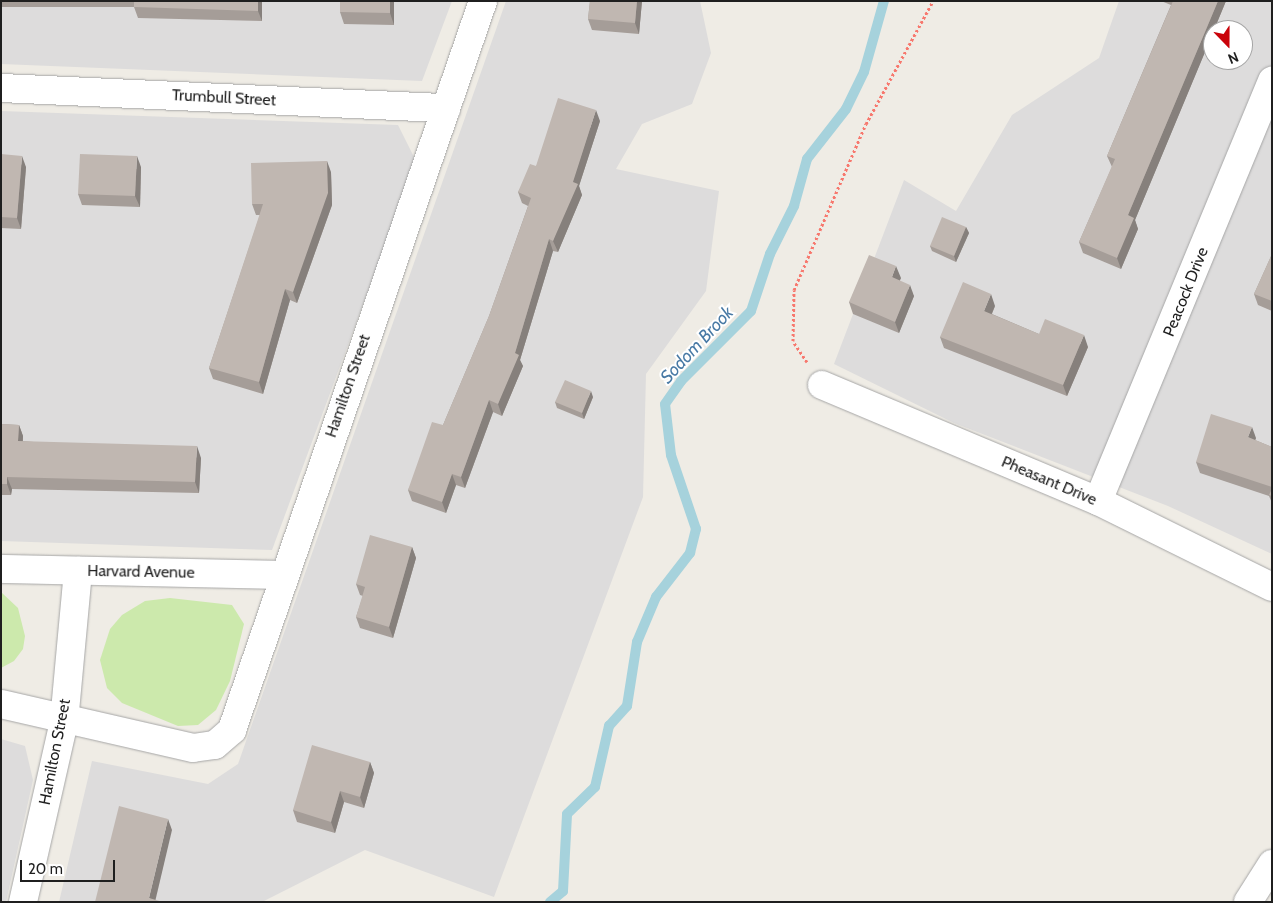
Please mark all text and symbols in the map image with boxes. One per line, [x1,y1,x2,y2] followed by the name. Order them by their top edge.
[1203,20,1253,70] north arrow
[1225,48,1241,68] text: N
[172,86,276,110] street label: Trumbull Street
[1159,245,1213,339] street label: Peacock Drive
[656,302,738,388] water label: Sodom Brook
[321,332,375,440] street label: Hamilton Street
[998,452,1100,510] street label: Pheasant Drive
[87,561,195,583] street label: Harvard Avenue
[35,697,75,807] street label: Hamilton Street
[22,850,118,882] scale bar
[28,860,63,878] text: 20 m

